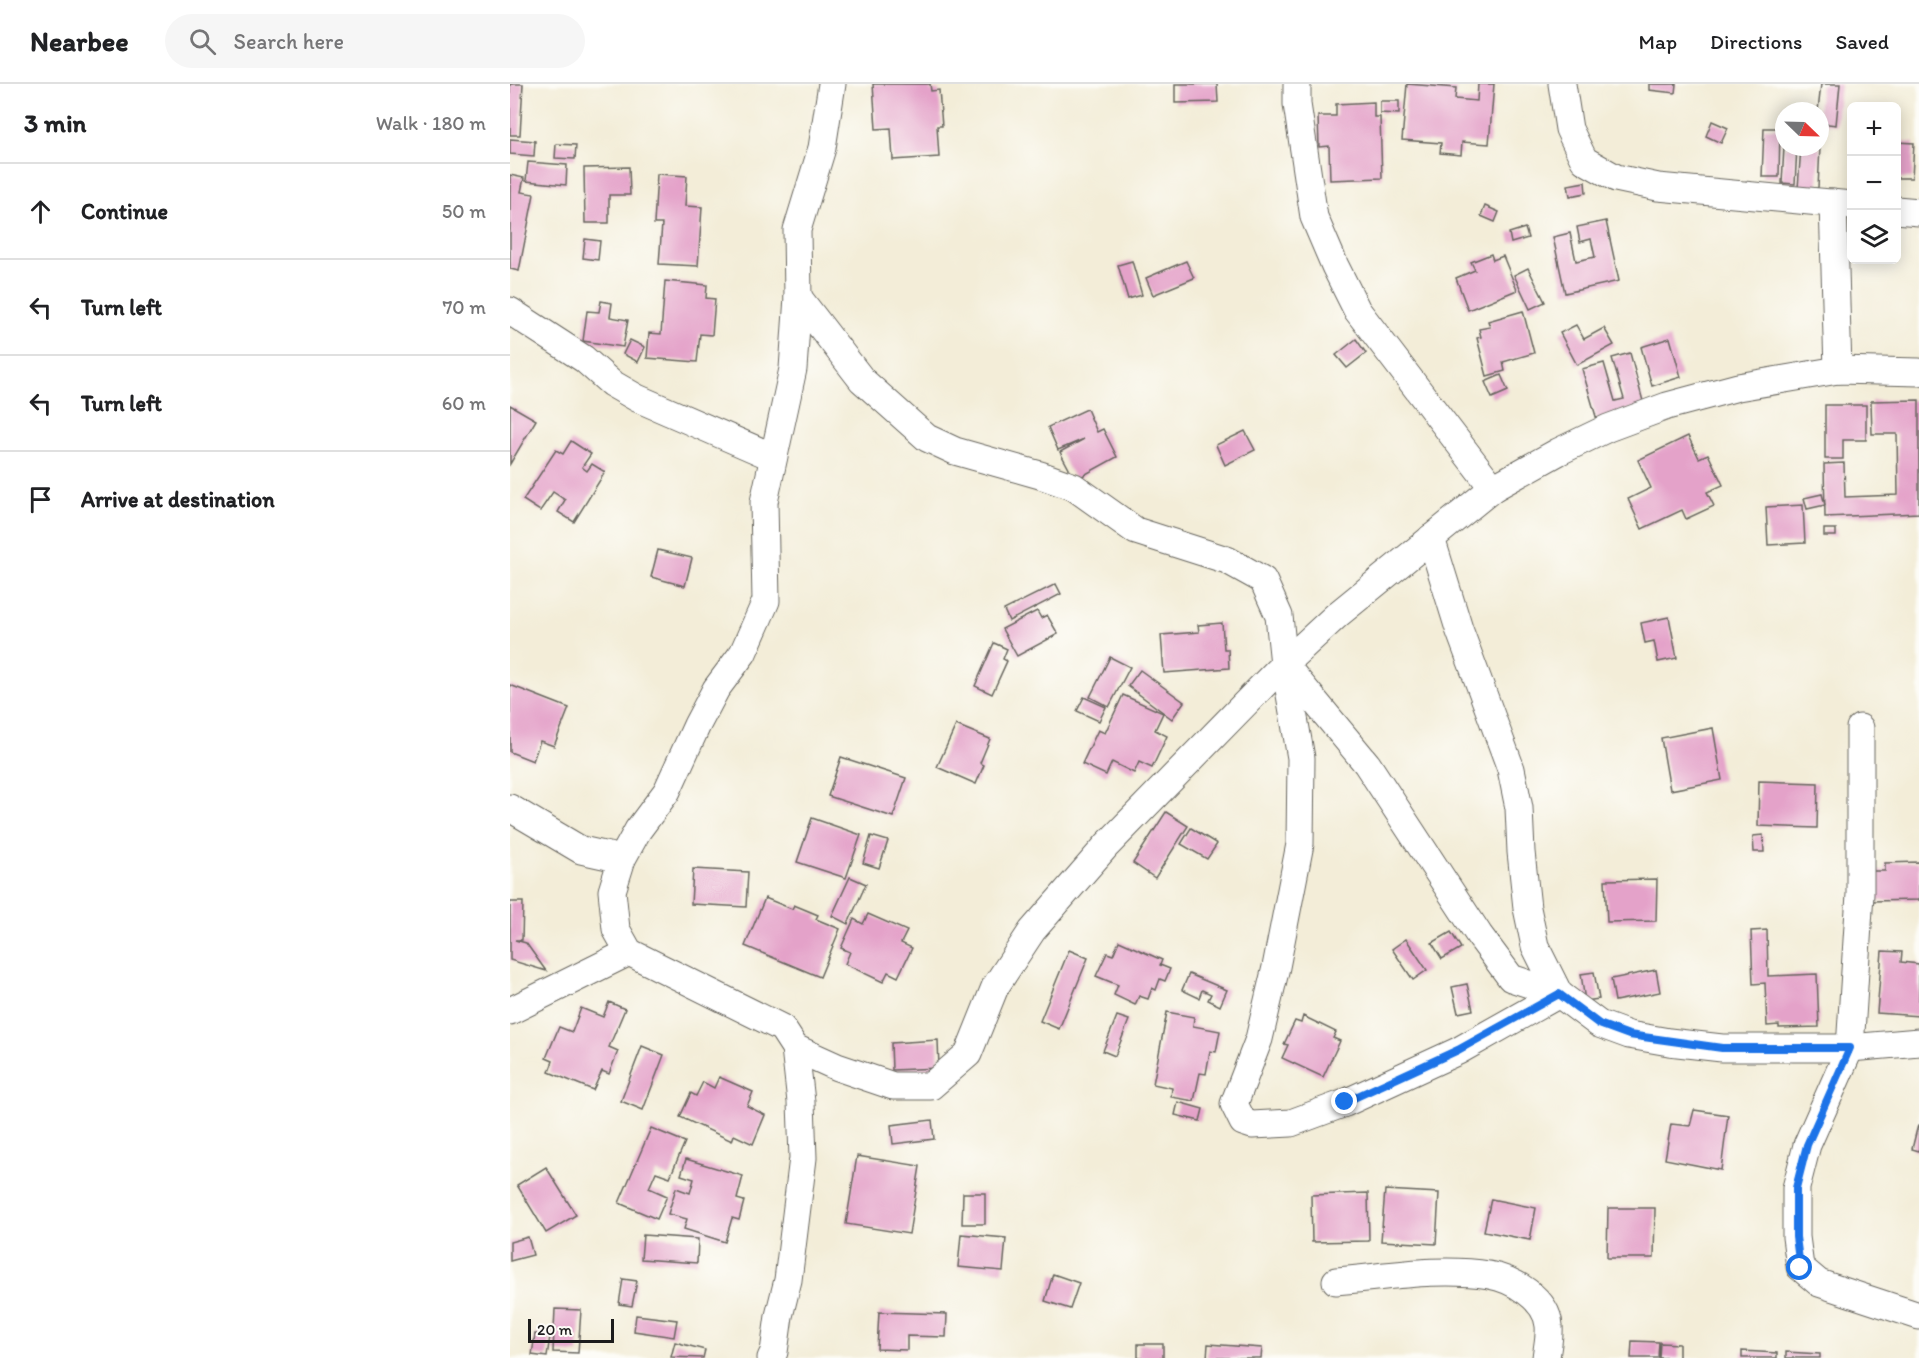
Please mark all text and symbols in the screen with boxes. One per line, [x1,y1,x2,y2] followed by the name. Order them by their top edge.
[165,14,585,68] search box
[30,24,129,58] text: Nearbee
[186,25,219,58] icon: search
[234,28,344,55] text: Search here
[1639,29,1677,54] text: Map
[1710,29,1802,54] text: Directions
[1835,29,1889,54] text: Saved
[1775,102,1829,156] north arrow
[1847,102,1901,264] map controls
[1847,102,1901,156] button: +
[24,107,86,139] text: 3 min
[376,111,486,135] text: Walk · 180 m
[1847,156,1901,210] button: −
[24,195,57,228] icon: ahead
[81,198,168,225] text: Continue
[442,199,486,223] text: 50 m
[1847,210,1901,264] button: layers
[24,291,57,324] icon: left
[81,294,162,321] text: Turn left
[442,295,486,319] text: 70 m
[24,387,57,420] icon: left
[81,390,162,417] text: Turn left
[442,391,486,415] text: 60 m
[24,483,57,516] icon: arrive
[81,486,275,513] text: Arrive at destination
[1331,1088,1357,1114] route end
[1786,1254,1812,1280] route start
[528,1316,614,1344] scale bar
[537,1320,572,1339] text: 20 m

